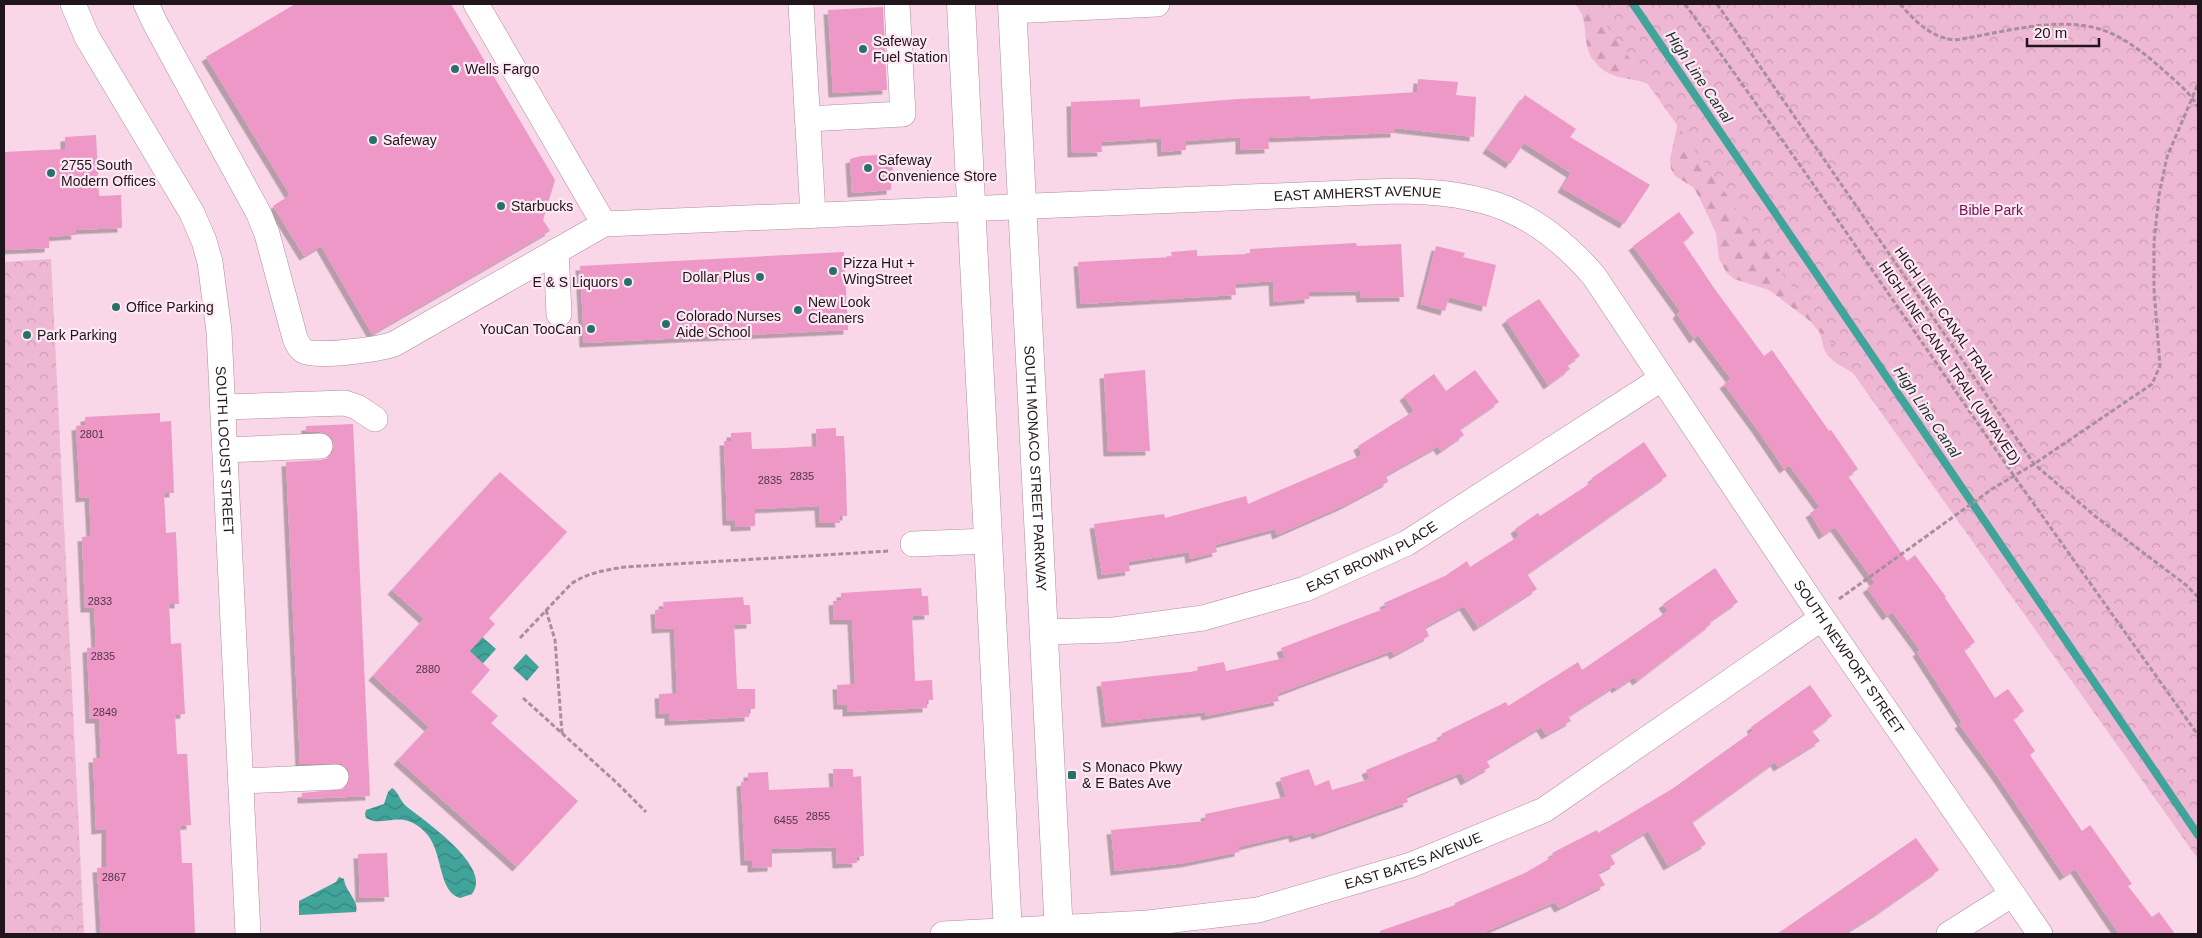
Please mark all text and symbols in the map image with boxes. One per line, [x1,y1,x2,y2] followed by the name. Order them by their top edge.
[2027,15,2100,47] scale bar
[2034,24,2067,41] text: 20 m
[1663,28,1737,126] water label: High Line Canal
[873,33,948,65] place label: Safeway Fuel Station
[857,43,869,55] marker: Safeway Fuel Station
[465,61,540,77] place label: Wells Fargo
[449,63,461,75] marker: Wells Fargo
[383,132,437,148] place label: Safeway
[367,134,379,146] marker: Safeway
[878,152,997,184] place label: Safeway Convenience Store
[61,157,156,189] place label: 2755 South Modern Offices
[862,162,874,174] marker: Safeway Convenience Store
[45,167,57,179] marker: 2755 South Modern Offices
[1274,183,1442,204] street label: EAST AMHERST AVENUE
[511,198,573,214] place label: Starbucks
[495,200,507,212] marker: Starbucks
[1959,202,2024,218] park label: Bible Park
[1892,243,1999,387] street label: HIGH LINE CANAL TRAIL
[843,255,915,287] place label: Pizza Hut + WingStreet
[1876,258,2024,468] street label: HIGH LINE CANAL TRAIL (UNPAVED)
[827,265,839,277] marker: Pizza Hut + WingStreet
[682,269,750,285] place label: Dollar Plus
[754,271,766,283] marker: Dollar Plus
[532,274,618,290] place label: E & S Liquors
[622,276,634,288] marker: E & S Liquors
[808,294,871,326] place label: New Look Cleaners
[126,299,214,315] place label: Office Parking
[110,301,122,313] marker: Office Parking
[792,304,804,316] marker: New Look Cleaners
[676,308,781,340] place label: Colorado Nurses Aide School
[660,318,672,330] marker: Colorado Nurses Aide School
[480,321,581,337] place label: YouCan TooCan
[585,323,597,335] marker: YouCan TooCan
[37,327,117,343] place label: Park Parking
[21,329,33,341] marker: Park Parking
[1021,345,1050,592] street label: SOUTH MONACO STREET PARKWAY
[1891,363,1965,461] water label: High Line Canal
[213,366,237,535] street label: SOUTH LOCUST STREET
[80,428,104,440] house number: 2801
[790,470,814,482] house number: 2835
[758,474,782,486] house number: 2835
[1304,518,1440,595] street label: EAST BROWN PLACE
[1791,577,1908,737] street label: SOUTH NEWPORT STREET
[88,595,112,607] house number: 2833
[91,650,115,662] house number: 2835
[416,663,440,675] house number: 2880
[93,706,117,718] house number: 2849
[1082,759,1182,791] place label: S Monaco Pkwy & E Bates Ave
[1066,769,1078,781] marker: S Monaco Pkwy & E Bates Ave
[806,810,830,822] house number: 2855
[774,814,798,826] house number: 6455
[1343,829,1484,892] street label: EAST BATES AVENUE
[102,871,126,883] house number: 2867

